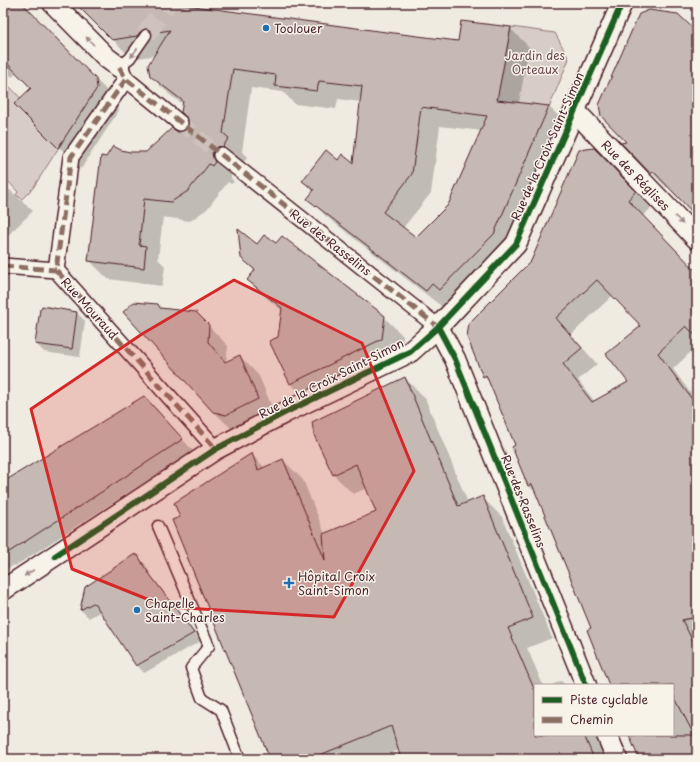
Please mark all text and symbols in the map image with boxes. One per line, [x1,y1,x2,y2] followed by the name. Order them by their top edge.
[274,19,323,37] place label: Toolouer
[261,23,271,33] marker: Toolouer
[85,36,95,46] one-way arrow
[505,46,565,78] park label: Jardin des Orteaux
[130,47,138,58] one-way arrow
[506,69,588,223] street label: Rue de la Croix Saint-Simon
[598,136,675,215] street label: Rue des Réglises
[287,205,376,280] street label: Rue des Rasselins
[674,215,684,225] one-way arrow
[57,273,123,343] street label: Rue Mouraud
[255,333,407,423] street label: Rue de la Croix Saint-Simon
[497,452,551,551] street label: Rue des Rasselins
[298,567,376,599] place label: Hôpital Croix Saint-Simon
[24,569,34,577] one-way arrow
[283,577,295,589] marker: Hôpital Croix Saint-Simon
[145,594,225,626] place label: Chapelle Saint-Charles
[132,605,142,615] marker: Chapelle Saint-Charles
[534,684,674,736] legend
[570,690,648,708] text: Piste cyclable
[570,710,614,728] text: Chemin

